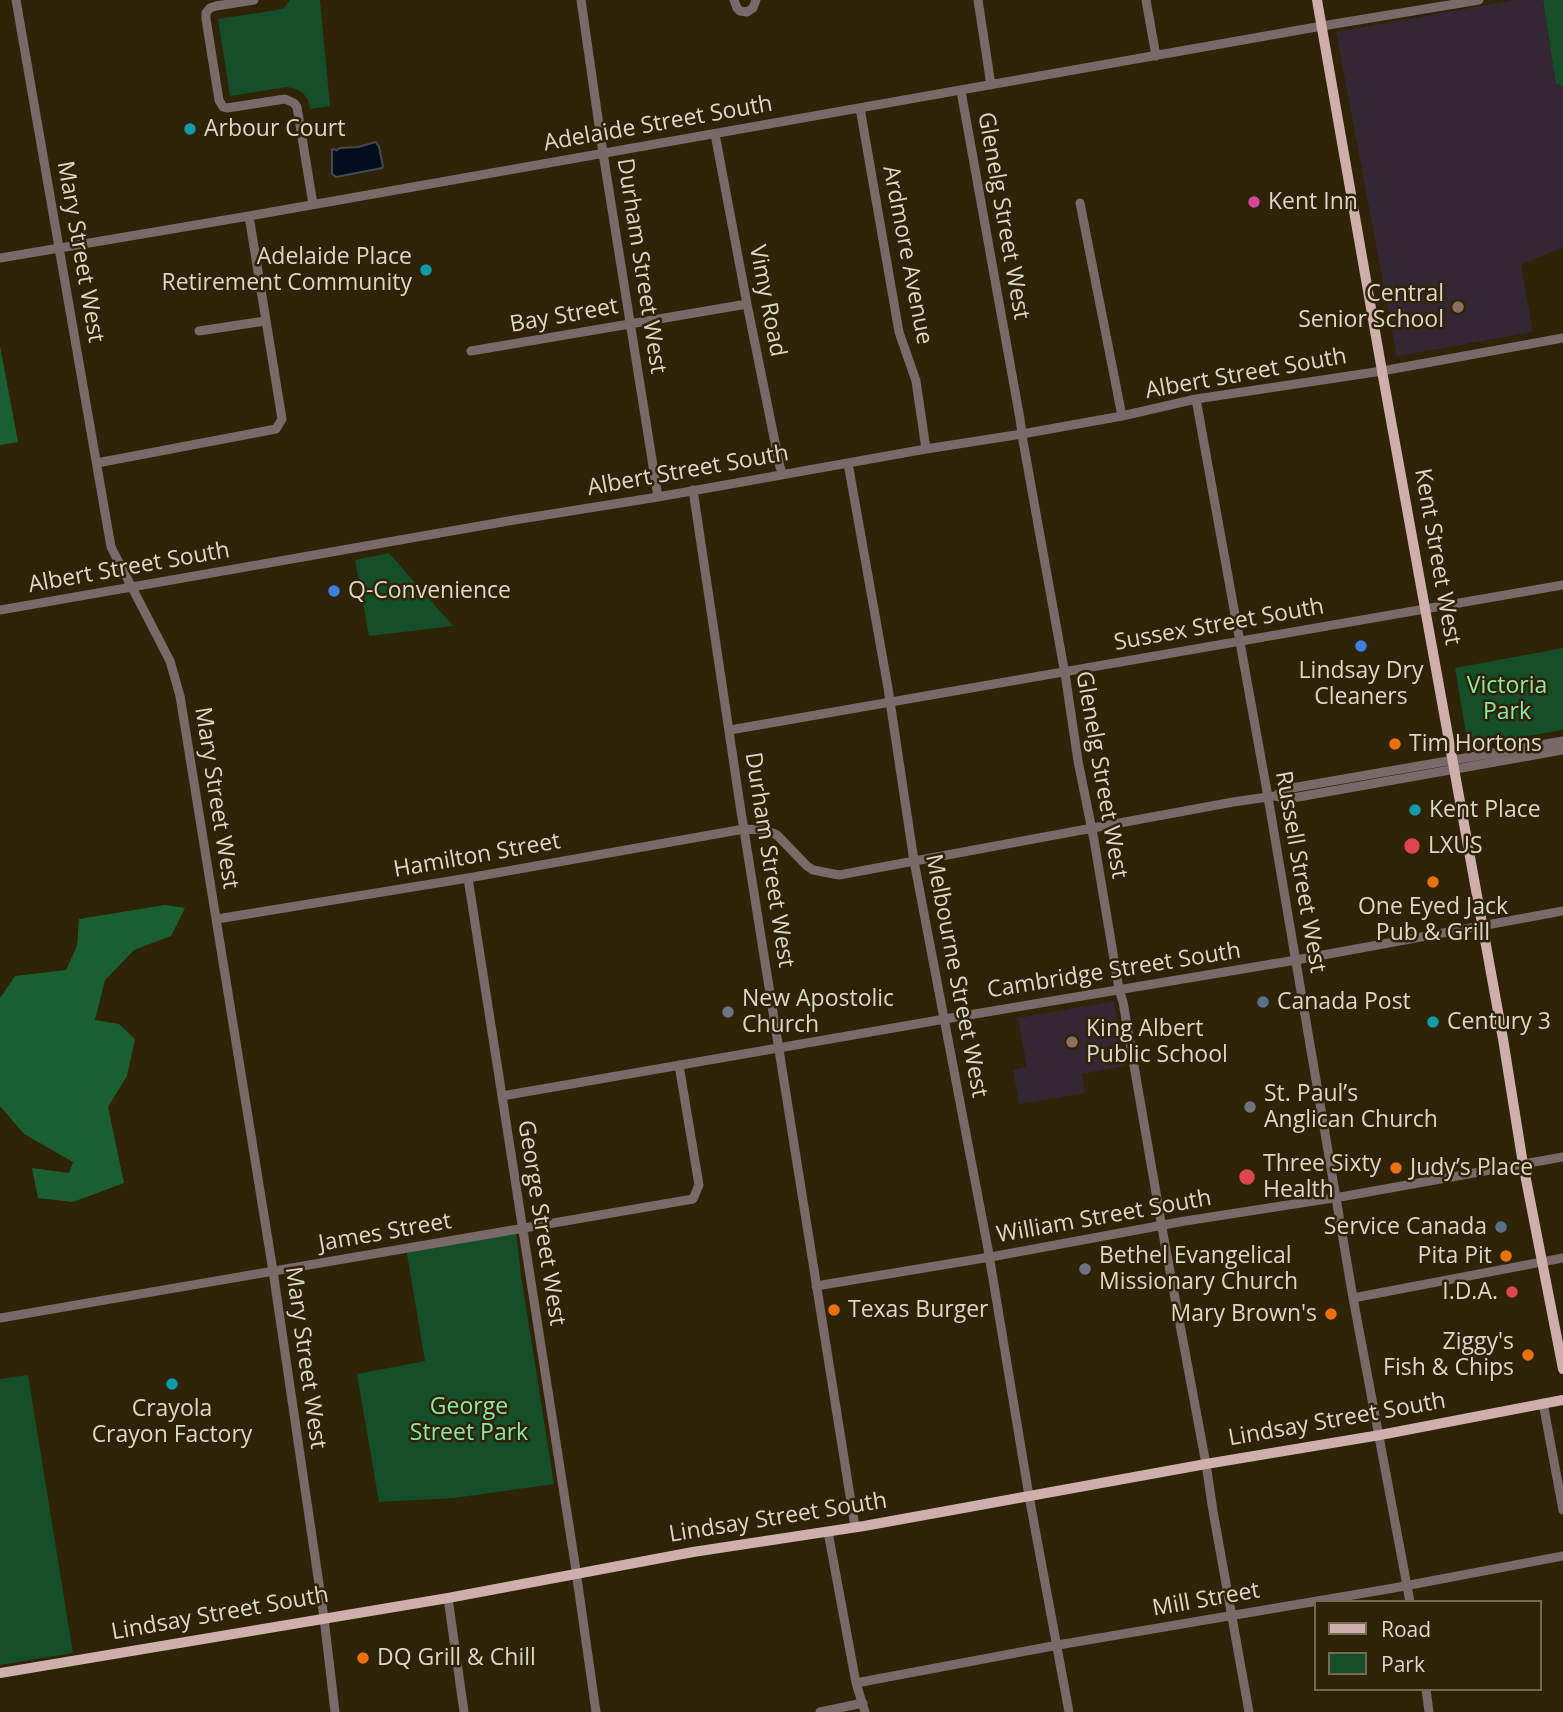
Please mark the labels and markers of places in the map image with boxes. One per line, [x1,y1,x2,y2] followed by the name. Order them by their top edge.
[204,115,345,143] place label: Arbour Court
[182,121,198,137] marker: Arbour Court
[1268,188,1358,216] place label: Kent Inn
[1246,194,1262,210] marker: Kent Inn
[161,243,412,297] place label: Adelaide Place Retirement Community
[418,262,434,278] marker: Adelaide Place Retirement Community
[1298,280,1444,334] place label: Central Senior School
[1450,299,1466,315] marker: Central Senior School
[348,577,511,605] place label: Q-Convenience
[326,583,342,599] marker: Q-Convenience
[1353,638,1369,654] marker: Lindsay Dry Cleaners
[1299,657,1423,711] place label: Lindsay Dry Cleaners
[1409,730,1542,758] place label: Tim Hortons
[1387,736,1403,752] marker: Tim Hortons
[1429,796,1541,824] place label: Kent Place
[1407,802,1423,818] marker: Kent Place
[1428,832,1483,860] place label: LXUS
[1402,836,1422,856] marker: LXUS
[1425,874,1441,890] marker: One Eyed Jack Pub & Grill
[1358,893,1508,947] place label: One Eyed Jack Pub & Grill
[742,985,894,1039] place label: New Apostolic Church
[1277,988,1411,1016] place label: Canada Post
[1255,994,1271,1010] marker: Canada Post
[720,1004,736,1020] marker: New Apostolic Church
[1447,1008,1551,1036] place label: Century 3
[1425,1014,1441,1030] marker: Century 3
[1086,1015,1228,1069] place label: King Albert Public School
[1064,1034,1080,1050] marker: King Albert Public School
[1264,1080,1438,1134] place label: St. Paul’s Anglican Church
[1242,1099,1258,1115] marker: St. Paul’s Anglican Church
[1263,1150,1381,1204] place label: Three Sixty Health
[1410,1154,1533,1182] place label: Judy’s Place
[1388,1160,1404,1176] marker: Judy’s Place
[1237,1167,1257,1187] marker: Three Sixty Health
[1324,1213,1487,1241] place label: Service Canada
[1493,1219,1509,1235] marker: Service Canada
[1099,1242,1298,1296] place label: Bethel Evangelical Missionary Church
[1418,1242,1492,1270] place label: Pita Pit
[1498,1248,1514,1264] marker: Pita Pit
[1077,1261,1093,1277] marker: Bethel Evangelical Missionary Church
[1442,1278,1498,1306] place label: I.D.A.
[1504,1284,1520,1300] marker: I.D.A.
[848,1296,989,1324] place label: Texas Burger
[1171,1300,1317,1328] place label: Mary Brown's
[826,1302,842,1318] marker: Texas Burger
[1323,1306,1339,1322] marker: Mary Brown's
[1383,1328,1514,1382] place label: Ziggy's Fish & Chips
[1520,1347,1536,1363] marker: Ziggy's Fish & Chips
[164,1376,180,1392] marker: Crayola Crayon Factory
[92,1395,252,1449] place label: Crayola Crayon Factory
[377,1644,536,1672] place label: DQ Grill & Chill
[355,1650,371,1666] marker: DQ Grill & Chill

